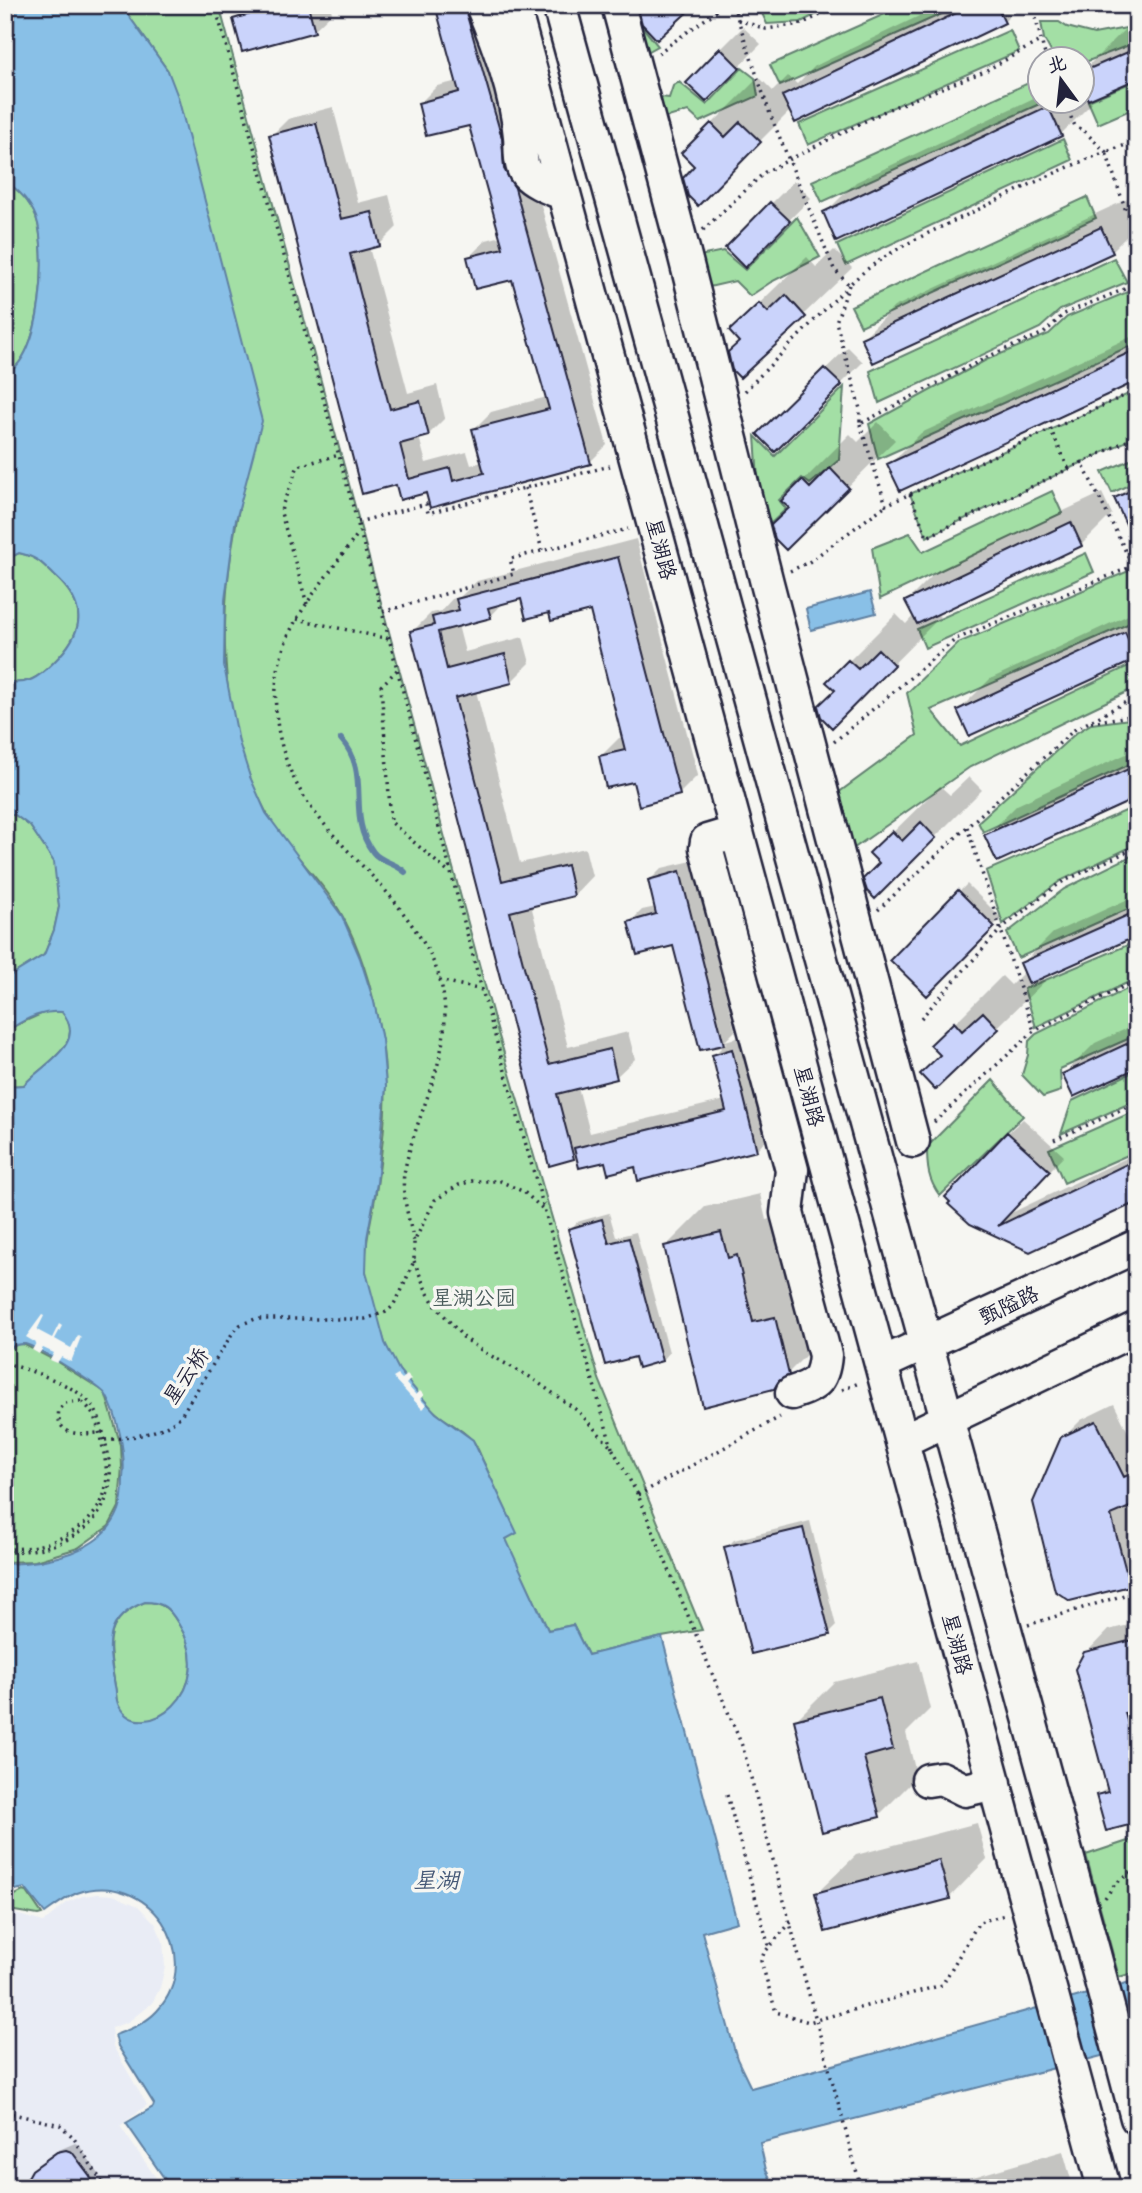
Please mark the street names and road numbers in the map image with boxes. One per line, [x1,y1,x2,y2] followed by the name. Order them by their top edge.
[637,516,680,584] street label: 星湖路
[785,1063,828,1131] street label: 星湖路
[976,1282,1044,1333] street label: 甄隘路
[160,1344,217,1411] street label: 星云桥
[933,1611,976,1679] street label: 星湖路

